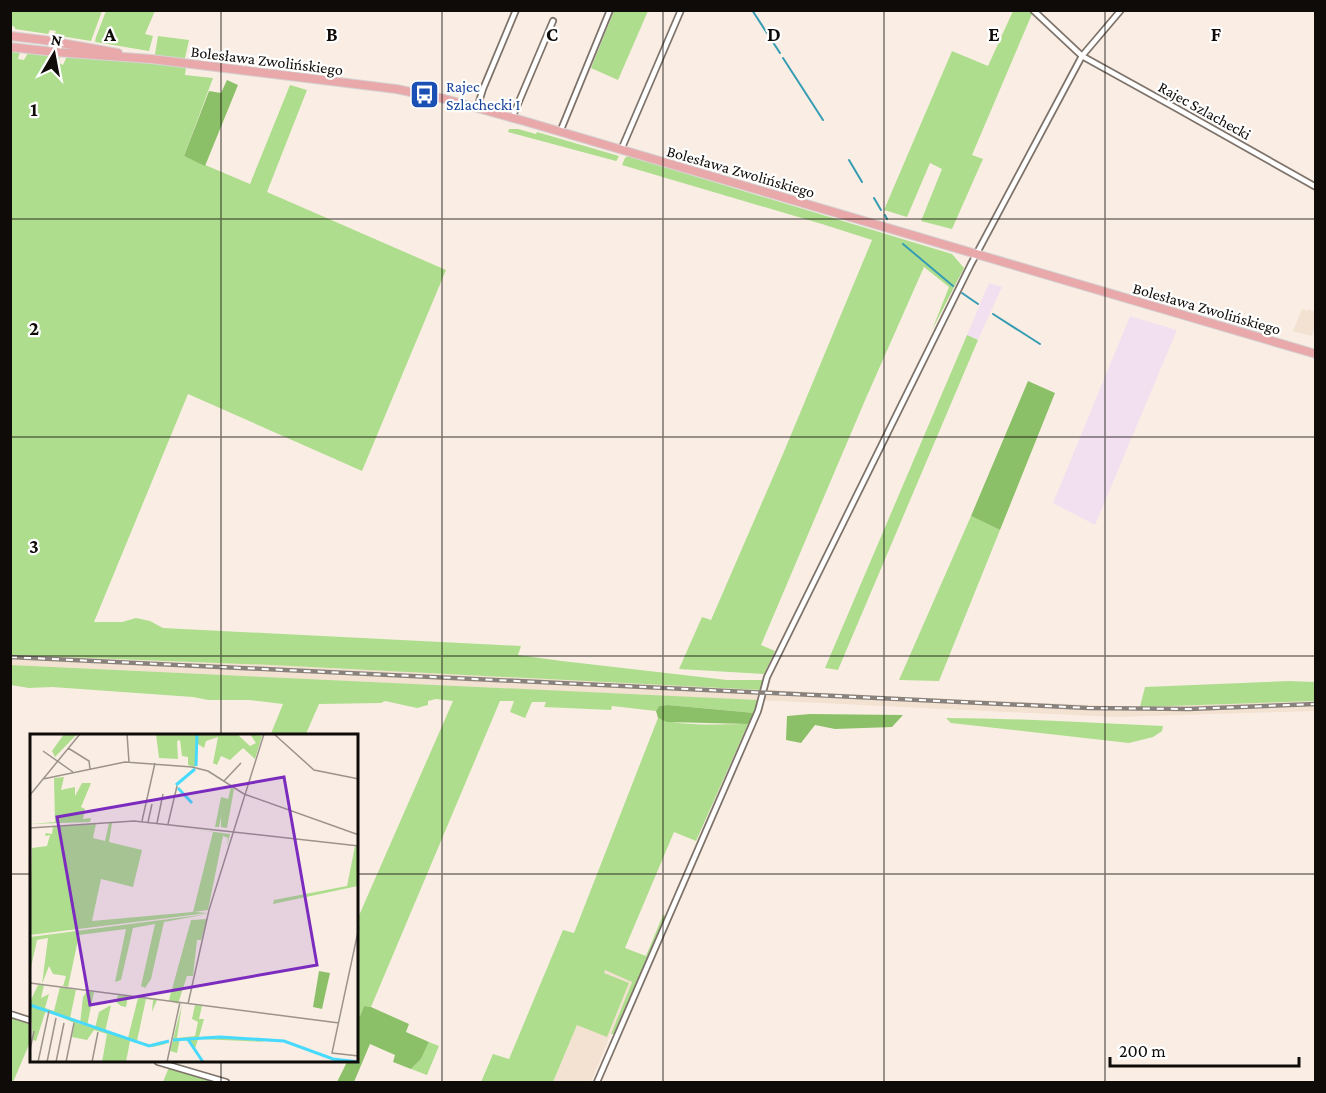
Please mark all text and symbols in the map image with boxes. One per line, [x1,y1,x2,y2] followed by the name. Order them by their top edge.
[103,23,117,45] text: A
[326,23,338,45] text: B
[546,23,558,45] text: C
[767,23,781,45] text: D
[988,23,1000,45] text: E
[1211,23,1222,45] text: F
[24,24,84,84] north arrow
[50,30,63,49] text: N
[190,43,344,79] street label: Bolesława Zwolińskiego
[446,78,520,113] place label: Rajec Szlachecki I
[1155,78,1254,144] street label: Rajec Szlachecki
[409,79,441,111] bus stop icon: Rajec Szlachecki I
[30,98,38,120] text: 1
[665,142,817,202] street label: Bolesława Zwolińskiego
[1131,279,1283,339] street label: Bolesława Zwolińskiego
[29,317,39,339] text: 2
[29,535,39,557] text: 3
[30,734,358,1063] inset map
[1110,1030,1299,1068] scale bar
[1119,1041,1166,1061] text: 200 m

